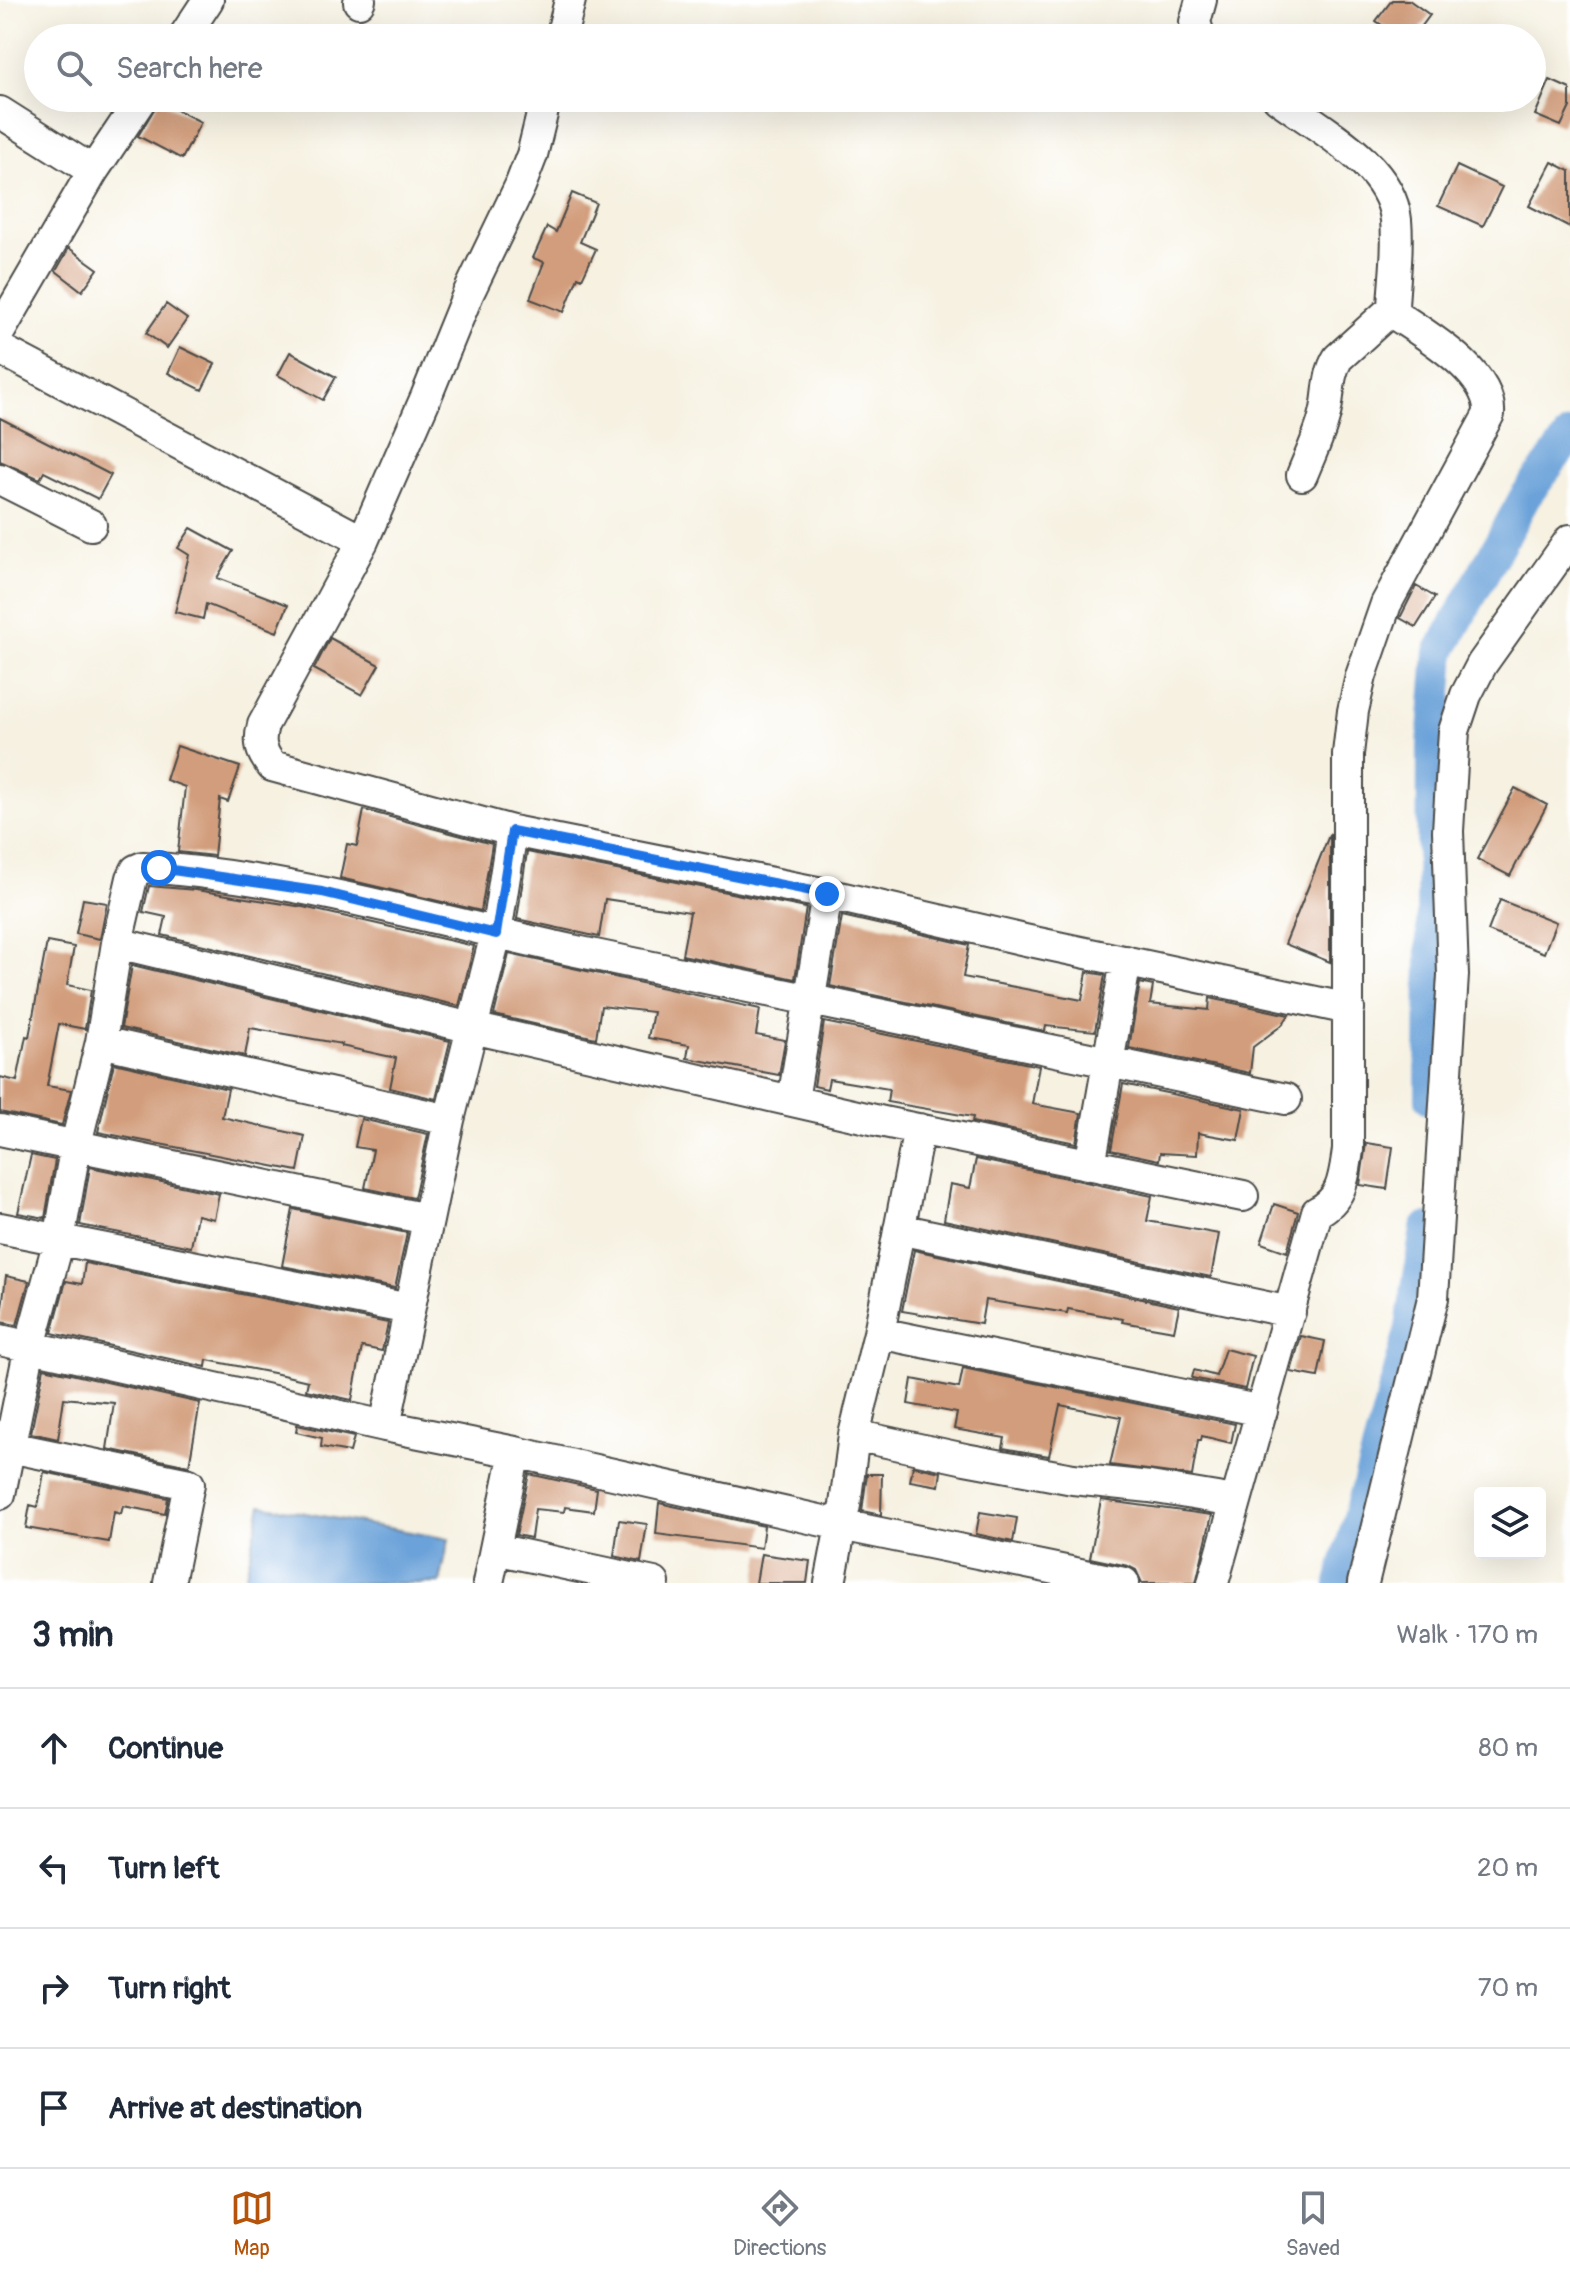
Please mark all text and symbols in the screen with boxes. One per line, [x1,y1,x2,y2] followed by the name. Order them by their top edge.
[24,24,1546,112] search box
[52,46,96,90] icon: search
[116,50,263,87] text: Search here
[141,850,177,886] route start
[809,876,845,912] route end
[1474,1487,1546,1559] map controls
[1474,1487,1546,1559] button: layers
[32,1614,114,1657] text: 3 min
[1397,1619,1538,1651] text: Walk · 170 m
[32,1726,76,1770] icon: ahead
[108,1730,223,1767] text: Continue
[1478,1732,1538,1764] text: 80 m
[32,1846,76,1890] icon: left
[108,1850,219,1887] text: Turn left
[1477,1852,1538,1884] text: 20 m
[32,1966,76,2010] icon: right
[108,1970,231,2007] text: Turn right
[1478,1972,1538,2004] text: 70 m
[32,2086,76,2130] icon: arrive
[108,2090,362,2127] text: Arrive at destination
[230,2186,274,2262] tab: Map
[733,2186,826,2262] tab: Directions
[1286,2186,1340,2262] tab: Saved

